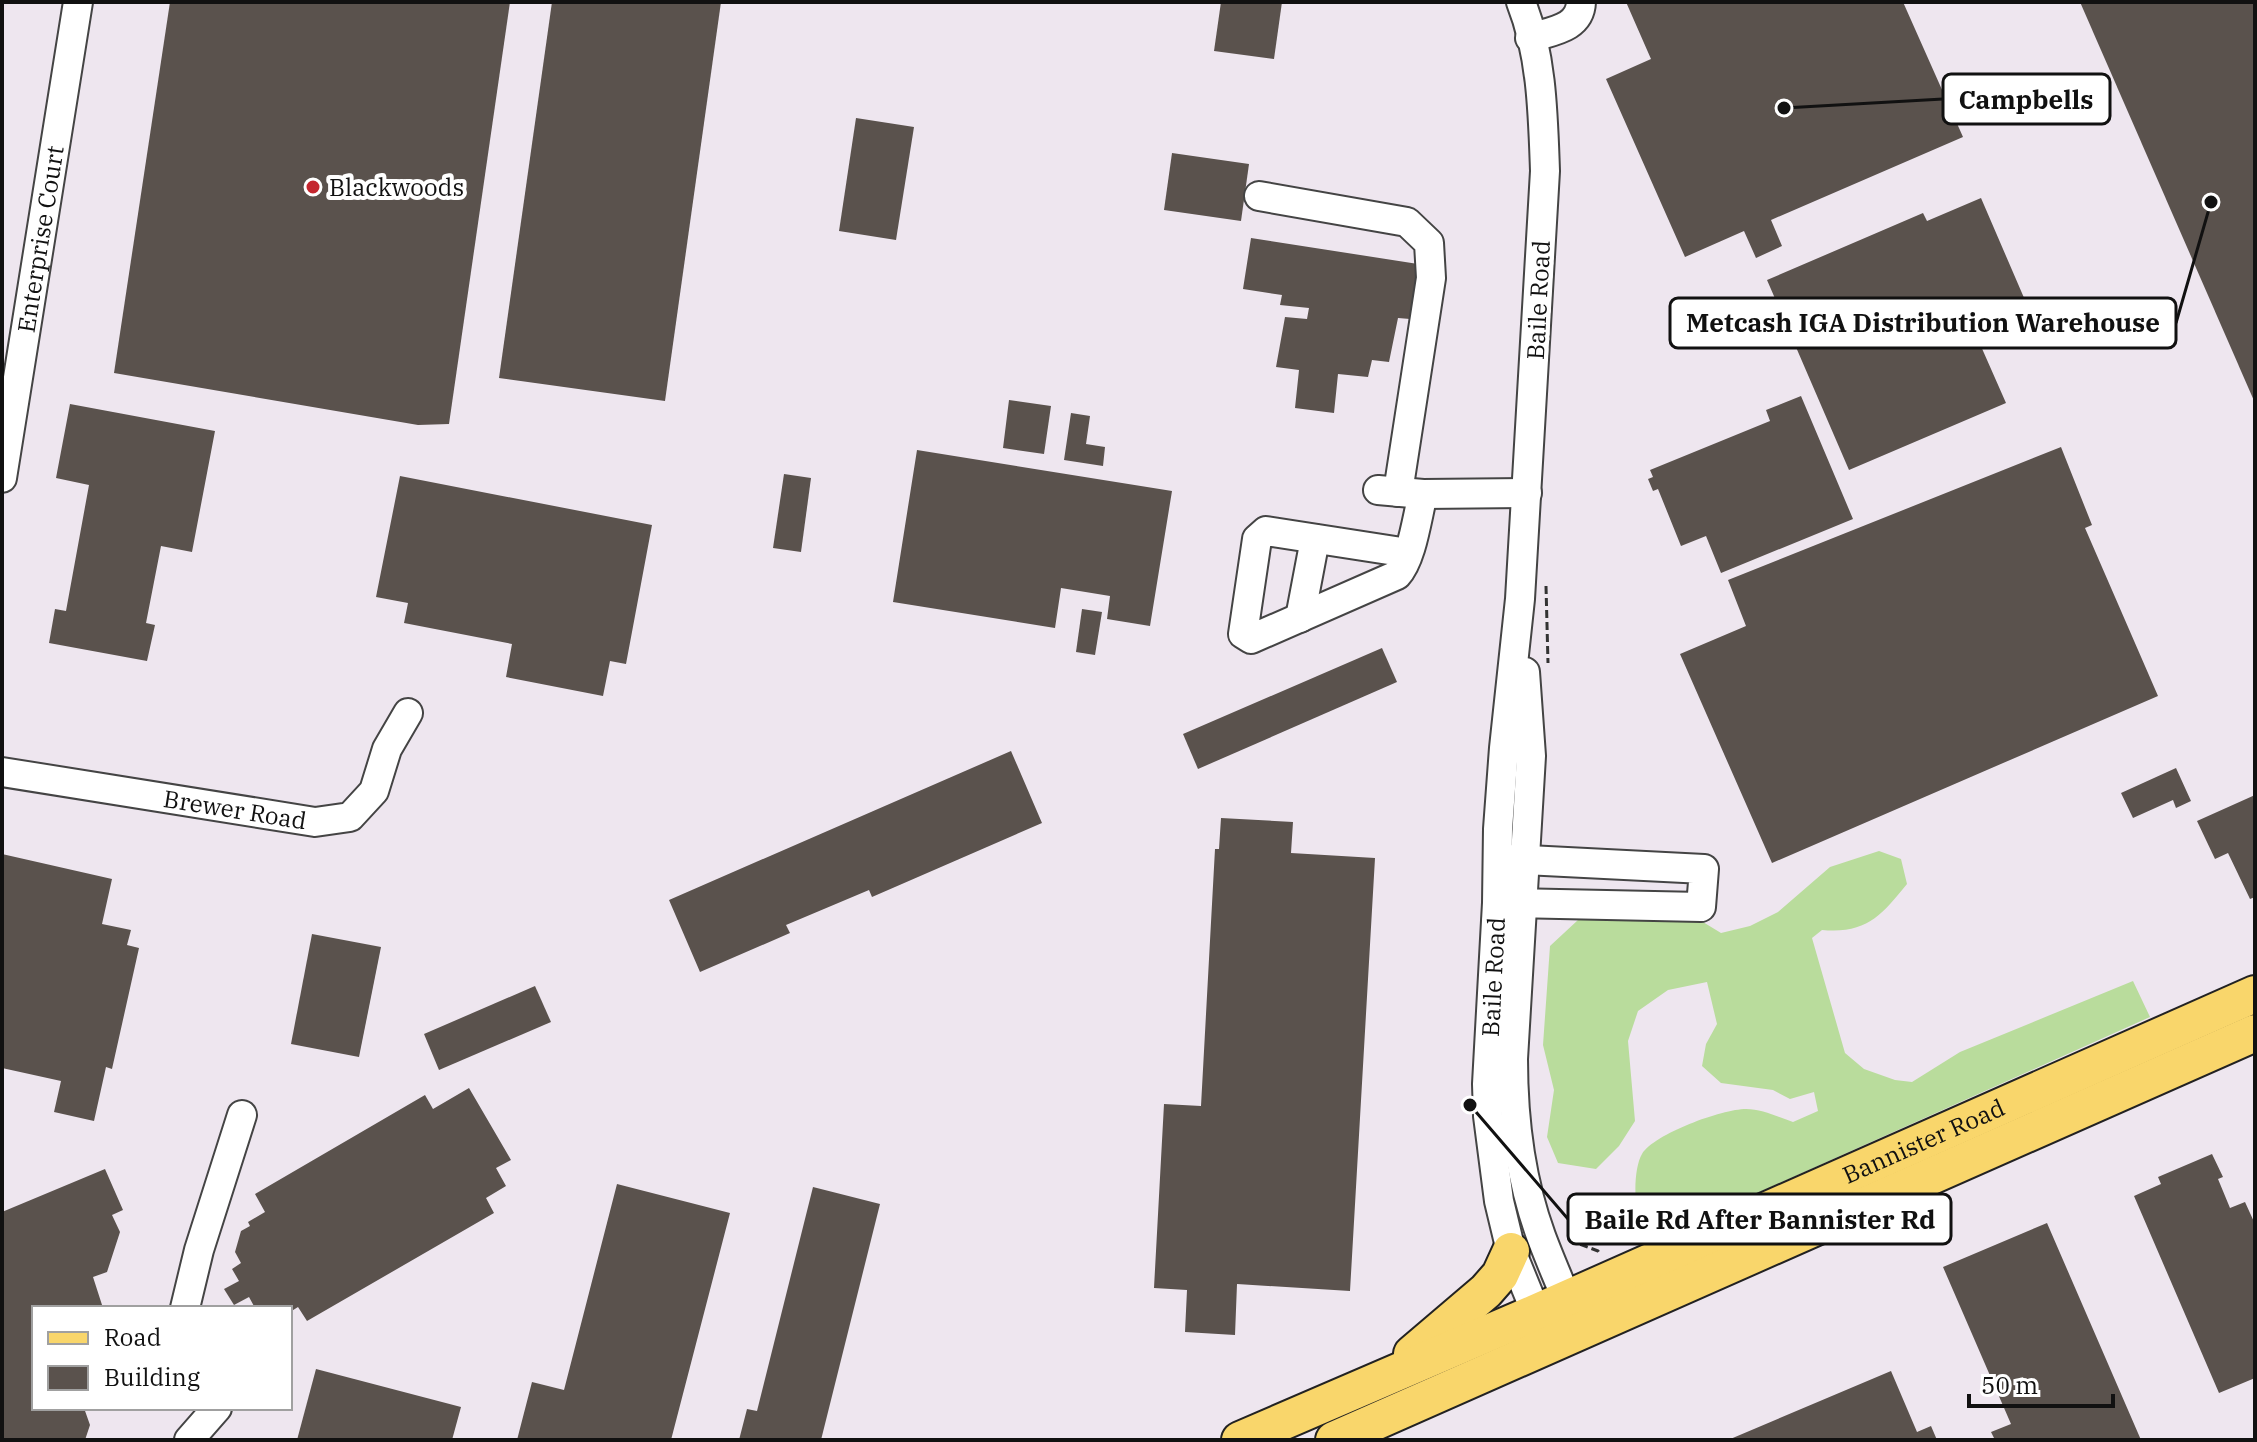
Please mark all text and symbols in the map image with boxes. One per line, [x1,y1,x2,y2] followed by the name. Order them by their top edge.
[1943,74,2110,124] callout: Campbells
[1959,82,2093,116] text: Campbells
[9,143,71,335] street label: Enterprise Court
[329,171,464,203] place label: Blackwoods
[304,178,322,196] marker: Blackwoods
[1519,239,1557,361] street label: Baile Road
[1670,298,2176,348] callout: Metcash IGA Distribution Warehouse
[1686,305,2160,339] text: Metcash IGA Distribution Warehouse
[161,782,309,836] street label: Brewer Road
[1474,916,1512,1038] street label: Baile Road
[1837,1091,2009,1191] street label: Bannister Road
[1568,1194,1951,1244] callout: Baile Rd After Bannister Rd
[1585,1202,1935,1236] text: Baile Rd After Bannister Rd
[32,1306,292,1410] legend
[104,1321,161,1353] text: Road
[1969,1358,2113,1408] scale bar
[104,1361,200,1393] text: Building
[1981,1369,2038,1401] text: 50 m

